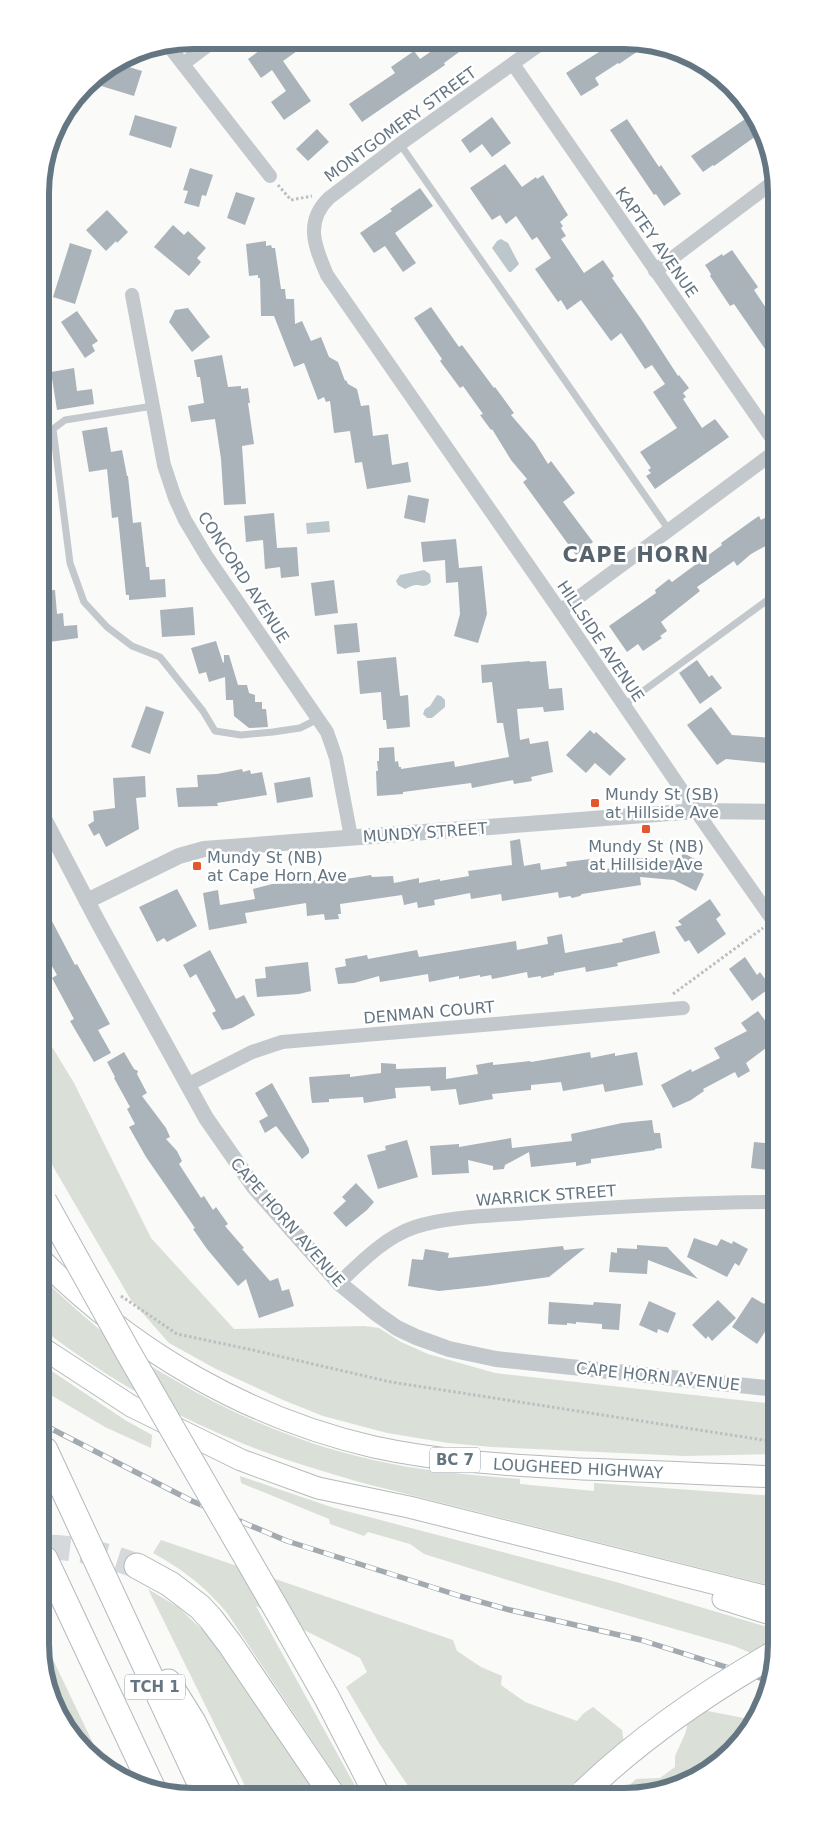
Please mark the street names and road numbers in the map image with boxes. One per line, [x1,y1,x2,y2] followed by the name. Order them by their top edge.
[321,63,480,186] street label: MONTGOMERY STREET
[611,183,702,301] street label: KAPTEY AVENUE
[194,508,293,647] street label: CONCORD AVENUE
[553,577,648,705] street label: HILLSIDE AVENUE
[362,819,488,846] street label: MUNDY STREET
[363,997,496,1028] street label: DENMAN COURT
[226,1154,349,1291] street label: CAPE HORN AVENUE
[475,1181,617,1210] street label: WARRICK STREET
[575,1358,741,1395] street label: CAPE HORN AVENUE
[430,1448,480,1472] road number: BC 7
[492,1455,664,1482] street label: LOUGHEED HIGHWAY
[125,1674,185,1700] road number: TCH 1

